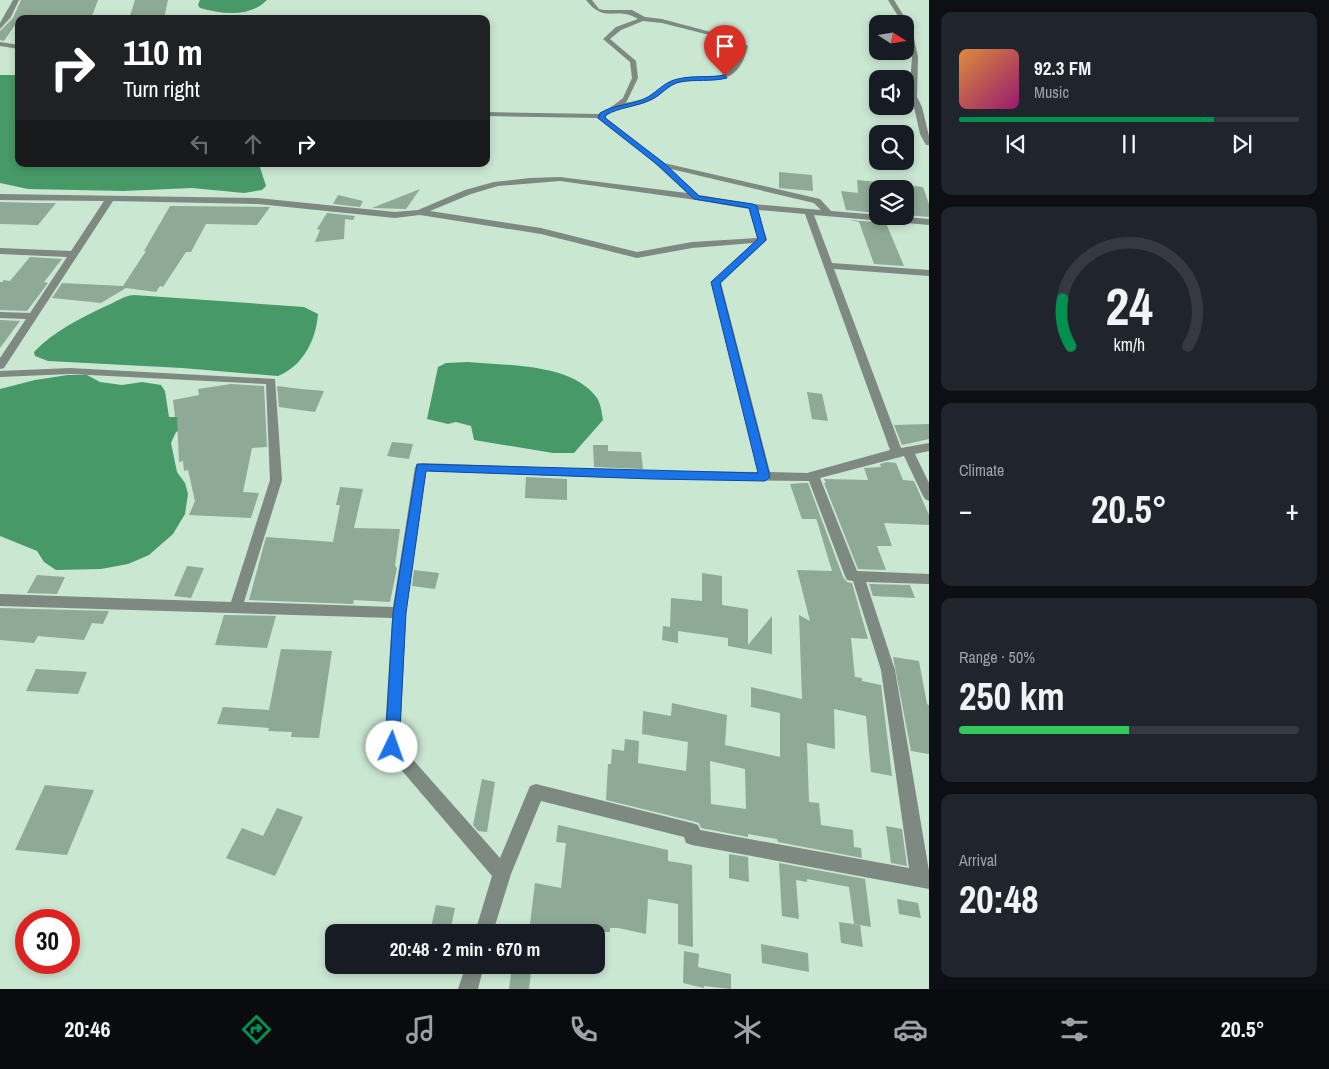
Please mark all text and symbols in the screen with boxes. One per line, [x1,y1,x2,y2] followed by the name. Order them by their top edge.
[869,15,914,60] north arrow
[869,15,914,225] map controls
[704,25,746,76] pin
[123,29,203,76] text: 110 m
[711,32,739,60] icon: arrive
[40,35,105,100] icon: right
[1034,55,1091,81] text: 92.3 FM
[869,70,914,115] button: sound
[123,74,200,104] text: Turn right
[1034,81,1069,103] text: Music
[869,125,914,170] button: search
[186,130,214,158] icon: left
[239,130,267,158] icon: ahead
[292,130,320,158] icon: right
[1002,130,1030,158] icon: previous
[1115,130,1143,158] icon: pause
[1228,130,1256,158] icon: next
[869,180,914,225] button: layers
[1105,271,1153,341] text: 24
[1113,333,1145,357] text: km/h
[959,459,1004,481] text: Climate
[1091,484,1167,535] text: 20.5°
[959,491,972,529] text: −
[1286,491,1299,529] text: +
[959,646,1035,668] text: Range · 50%
[959,671,1065,722] text: 250 km
[365,720,417,772] position arrow
[959,849,997,871] text: Arrival
[959,874,1039,925] text: 20:48
[15,909,80,974] speed limit sign: 30
[390,936,540,962] text: 20:48 · 2 min · 670 m
[239,1012,274,1047] icon: directions
[403,1012,438,1047] icon: music
[566,1012,601,1047] icon: phone
[730,1012,765,1047] icon: climate
[893,1012,928,1047] icon: car
[1057,1012,1092,1047] icon: filters
[64,1014,110,1044] text: 20:46
[1221,1014,1265,1044] text: 20.5°

